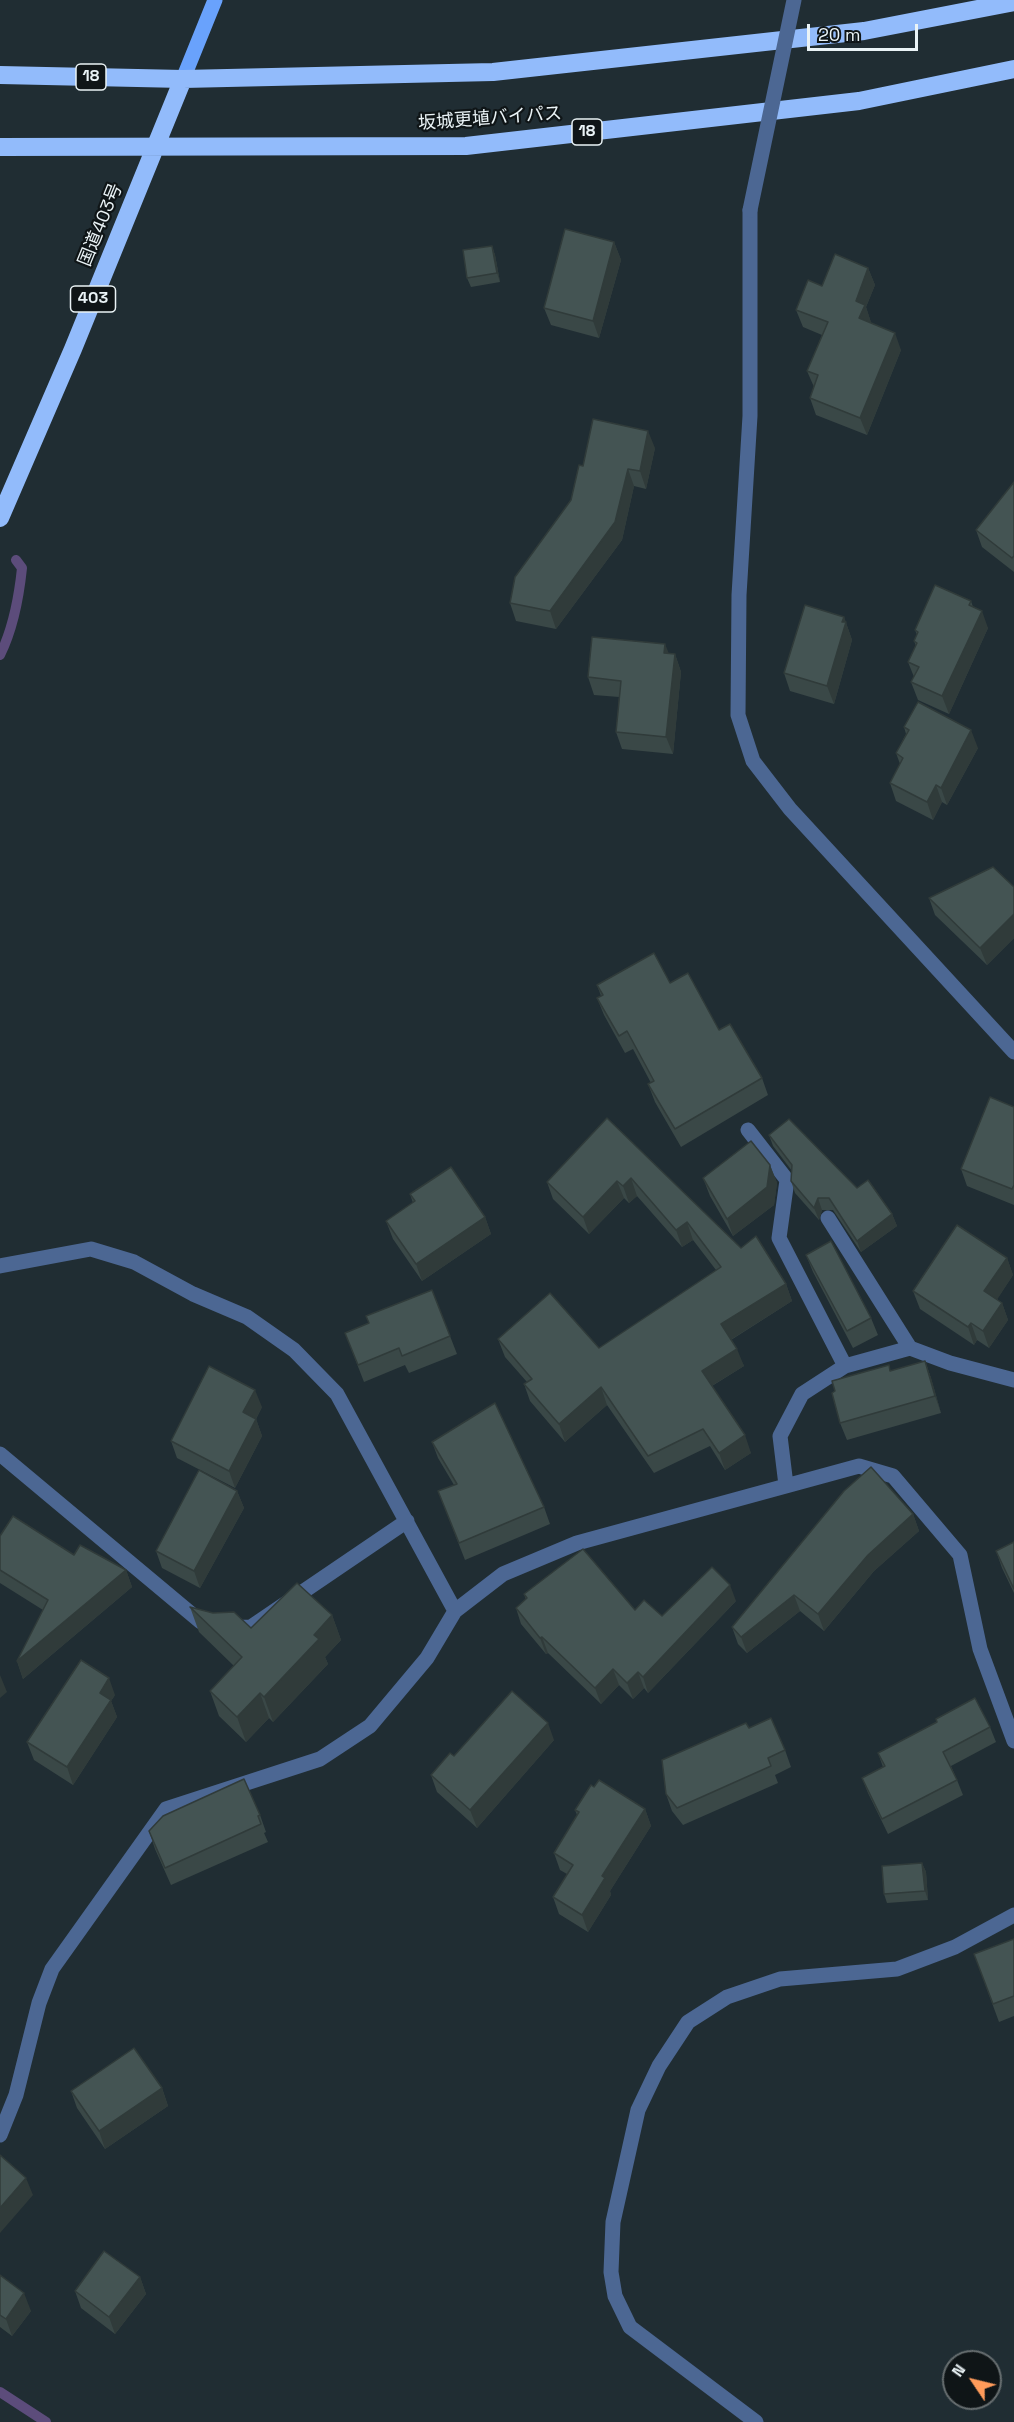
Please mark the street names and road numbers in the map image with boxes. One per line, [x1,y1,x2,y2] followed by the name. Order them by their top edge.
[76,64,106,90] road number: 18
[417,103,563,135] street label: 坂城更埴バイパス
[572,119,602,145] road number: 18
[75,180,127,270] street label: 国道403号
[70,286,116,312] road number: 403

